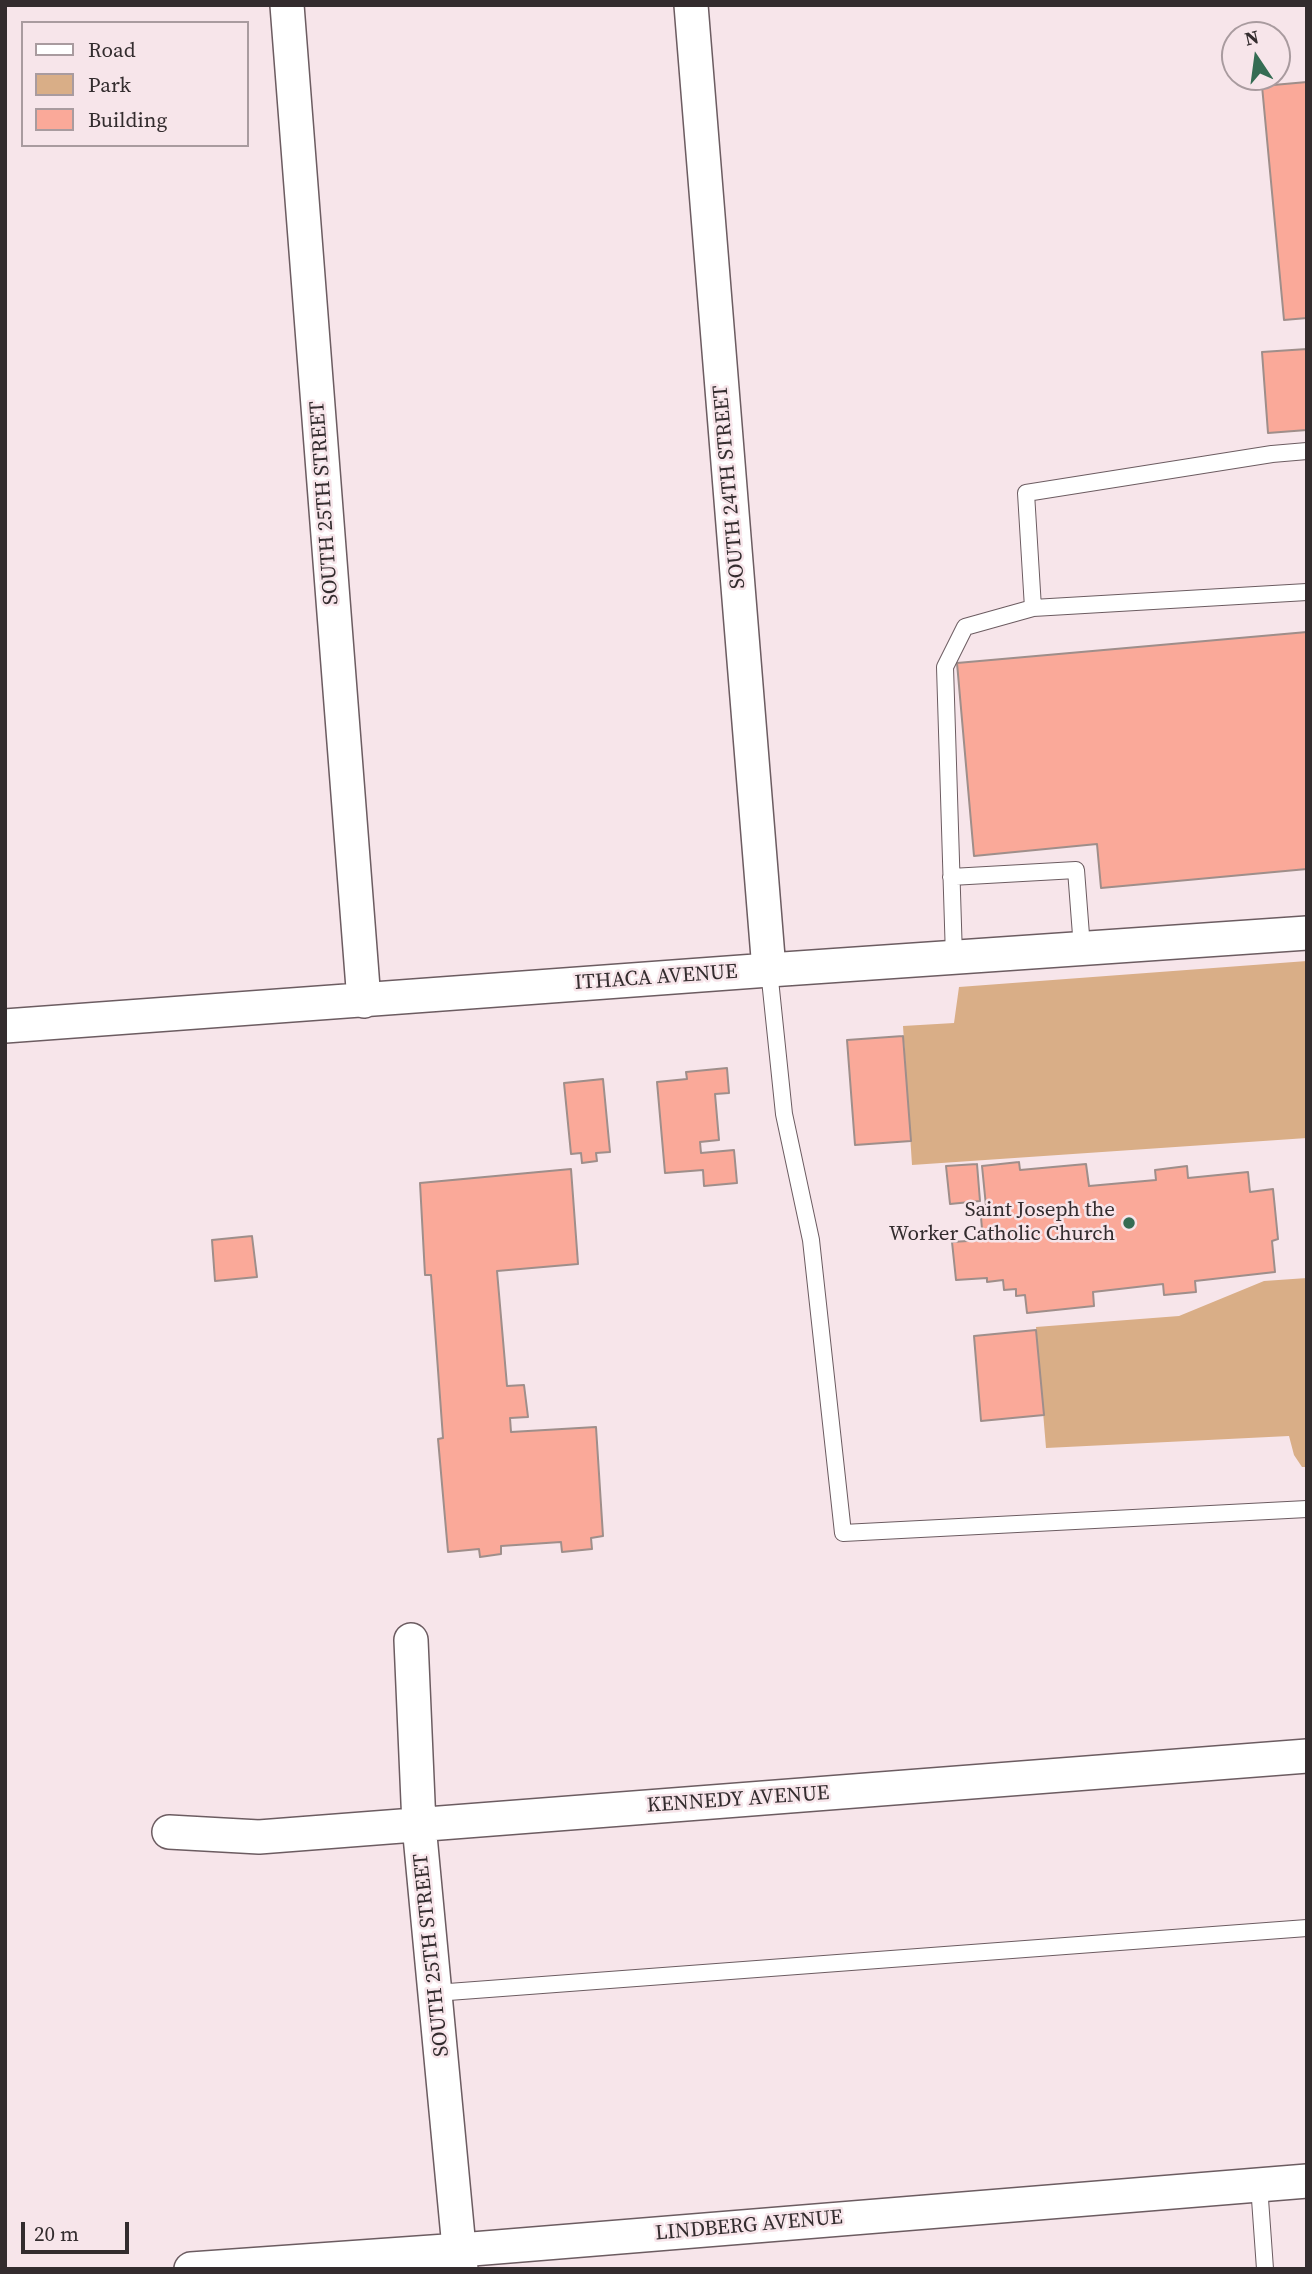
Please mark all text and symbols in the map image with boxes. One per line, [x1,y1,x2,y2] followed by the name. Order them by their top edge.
[21,21,248,147] legend
[1221,21,1291,91] north arrow
[1242,23,1261,52] text: N
[88,35,136,64] text: Road
[88,70,131,99] text: Park
[88,105,167,134] text: Building
[709,384,751,590] street label: SOUTH 24TH STREET
[305,400,345,606] street label: SOUTH 25TH STREET
[574,960,738,996] street label: ITHACA AVENUE
[889,1198,1115,1248] place label: Saint Joseph the Worker Catholic Church
[1121,1215,1137,1231] marker: Saint Joseph the Worker Catholic Church
[646,1781,830,1819] street label: KENNEDY AVENUE
[409,1852,455,2058] street label: SOUTH 25TH STREET
[654,2205,844,2247] street label: LINDBERG AVENUE
[24,2208,133,2252] scale bar
[34,2219,79,2248] text: 20 m

